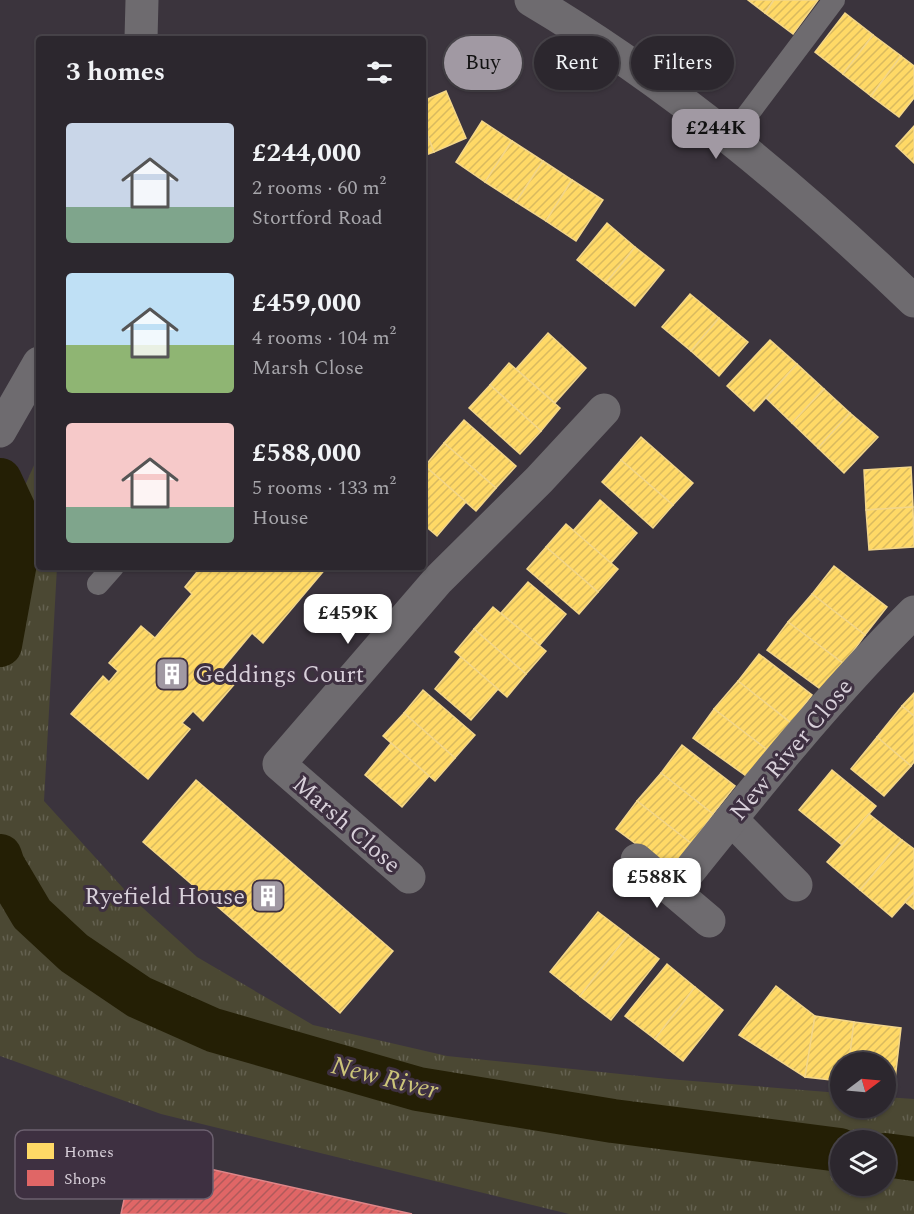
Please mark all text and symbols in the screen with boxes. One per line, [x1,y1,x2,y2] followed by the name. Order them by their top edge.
[444,36,522,90] chip: Buy
[534,36,619,90] chip: Rent
[631,36,734,90] chip: Filters
[66,52,165,92] text: 3 homes
[363,56,396,89] icon: filters
[674,109,758,160] pin: £244K
[686,113,746,143] text: £244K
[252,133,361,173] text: £244,000
[114,147,186,219] icon: home
[252,173,386,203] text: 2 rooms · 60 m²
[252,203,383,233] text: Stortford Road
[252,283,361,323] text: £459,000
[114,297,186,369] icon: home
[252,323,396,353] text: 4 rooms · 104 m²
[252,353,364,383] text: Marsh Close
[252,433,361,473] text: £588,000
[114,447,186,519] icon: home
[252,473,396,503] text: 5 rooms · 133 m²
[252,503,309,533] text: House
[306,594,390,645] pin: £459K
[318,598,378,628] text: £459K
[154,656,190,692] building icon: Geddings Court
[195,657,364,693] place label: Geddings Court
[721,671,862,829] street label: New River Close
[284,767,409,882] street label: Marsh Close
[615,858,699,909] pin: £588K
[627,862,687,892] text: £588K
[250,878,286,914] building icon: Ryefield House
[84,879,245,915] place label: Ryefield House
[327,1045,444,1111] water label: New River
[830,1052,896,1118] north arrow
[830,1052,896,1196] map controls
[15,1130,213,1199] legend
[830,1130,896,1196] button: layers
[64,1140,114,1164] text: Homes
[64,1167,106,1191] text: Shops

